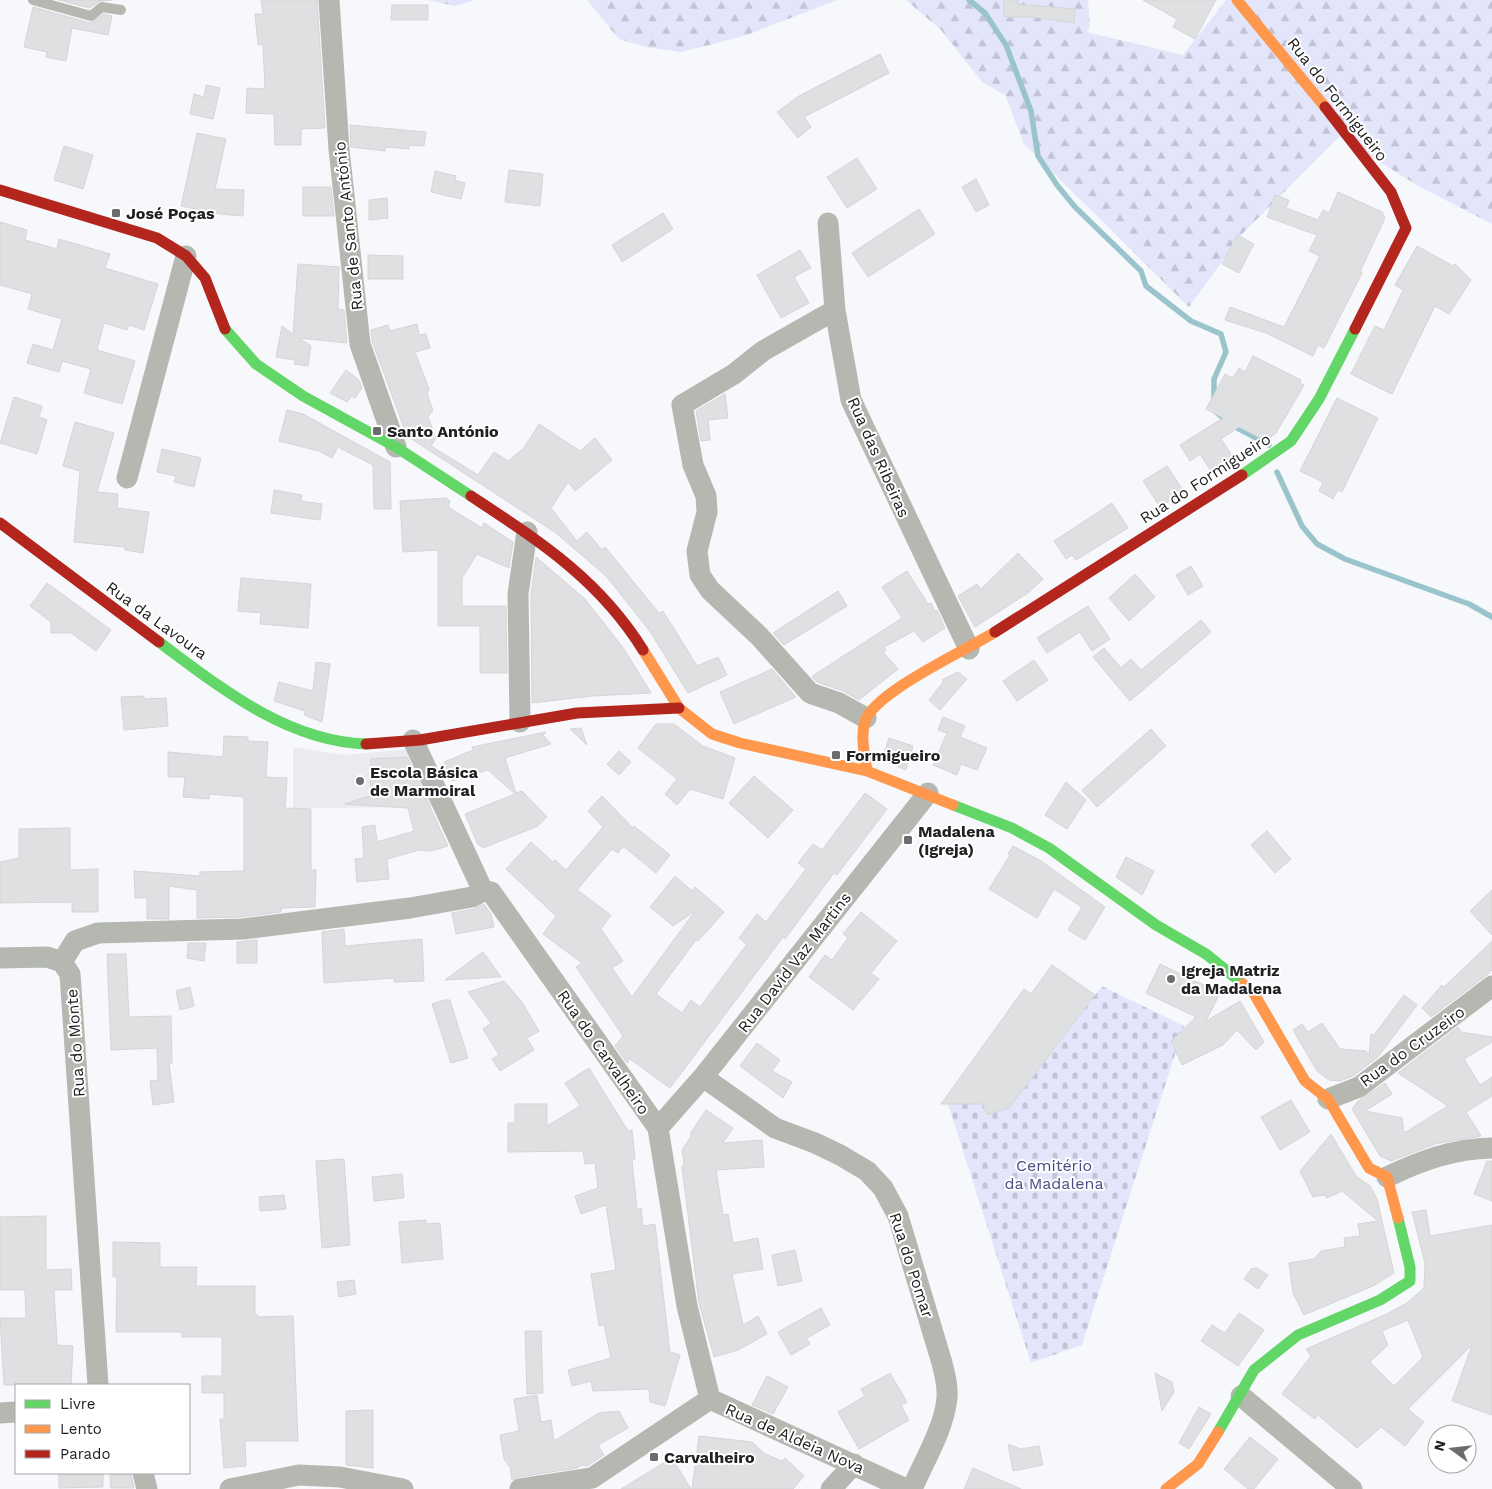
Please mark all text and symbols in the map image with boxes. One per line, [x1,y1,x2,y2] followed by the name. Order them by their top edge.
[1283,34,1392,165] street label: Rua do Formigueiro
[330,141,367,311] street label: Rua de Santo António
[126,204,215,223] place label: José Poças
[110,207,122,219] marker: José Poças
[844,394,914,520] street label: Rua das Ribeiras
[387,422,499,441] place label: Santo António
[371,425,383,437] marker: Santo António
[1136,429,1274,528] street label: Rua do Formigueiro
[103,577,211,663] street label: Rua da Lavoura
[846,746,941,765] place label: Formigueiro
[830,749,842,761] marker: Formigueiro
[370,763,479,800] place label: Escola Básica de Marmoiral
[354,775,366,787] marker: Escola Básica de Marmoiral
[918,822,995,859] place label: Madalena (Igreja)
[902,834,914,846] marker: Madalena (Igreja)
[734,888,855,1036] street label: Rua David Vaz Martins
[1181,961,1282,998] place label: Igreja Matriz da Madalena
[1165,973,1177,985] marker: Igreja Matriz da Madalena
[554,986,654,1118] street label: Rua do Carvalheiro
[62,988,89,1098] street label: Rua do Monte
[1356,1002,1468,1091] street label: Rua do Cruzeiro
[1005,1156,1103,1193] park label: Cemitério da Madalena
[886,1210,938,1321] street label: Rua do Pomar
[15,1384,190,1474] legend
[60,1395,95,1413] text: Livre
[722,1399,867,1478] street label: Rua de Aldeia Nova
[60,1420,102,1438] text: Lento
[1427,1424,1477,1474] north arrow
[1430,1439,1449,1453] text: N
[60,1445,110,1463] text: Parado
[664,1448,755,1467] place label: Carvalheiro
[648,1451,660,1463] marker: Carvalheiro

